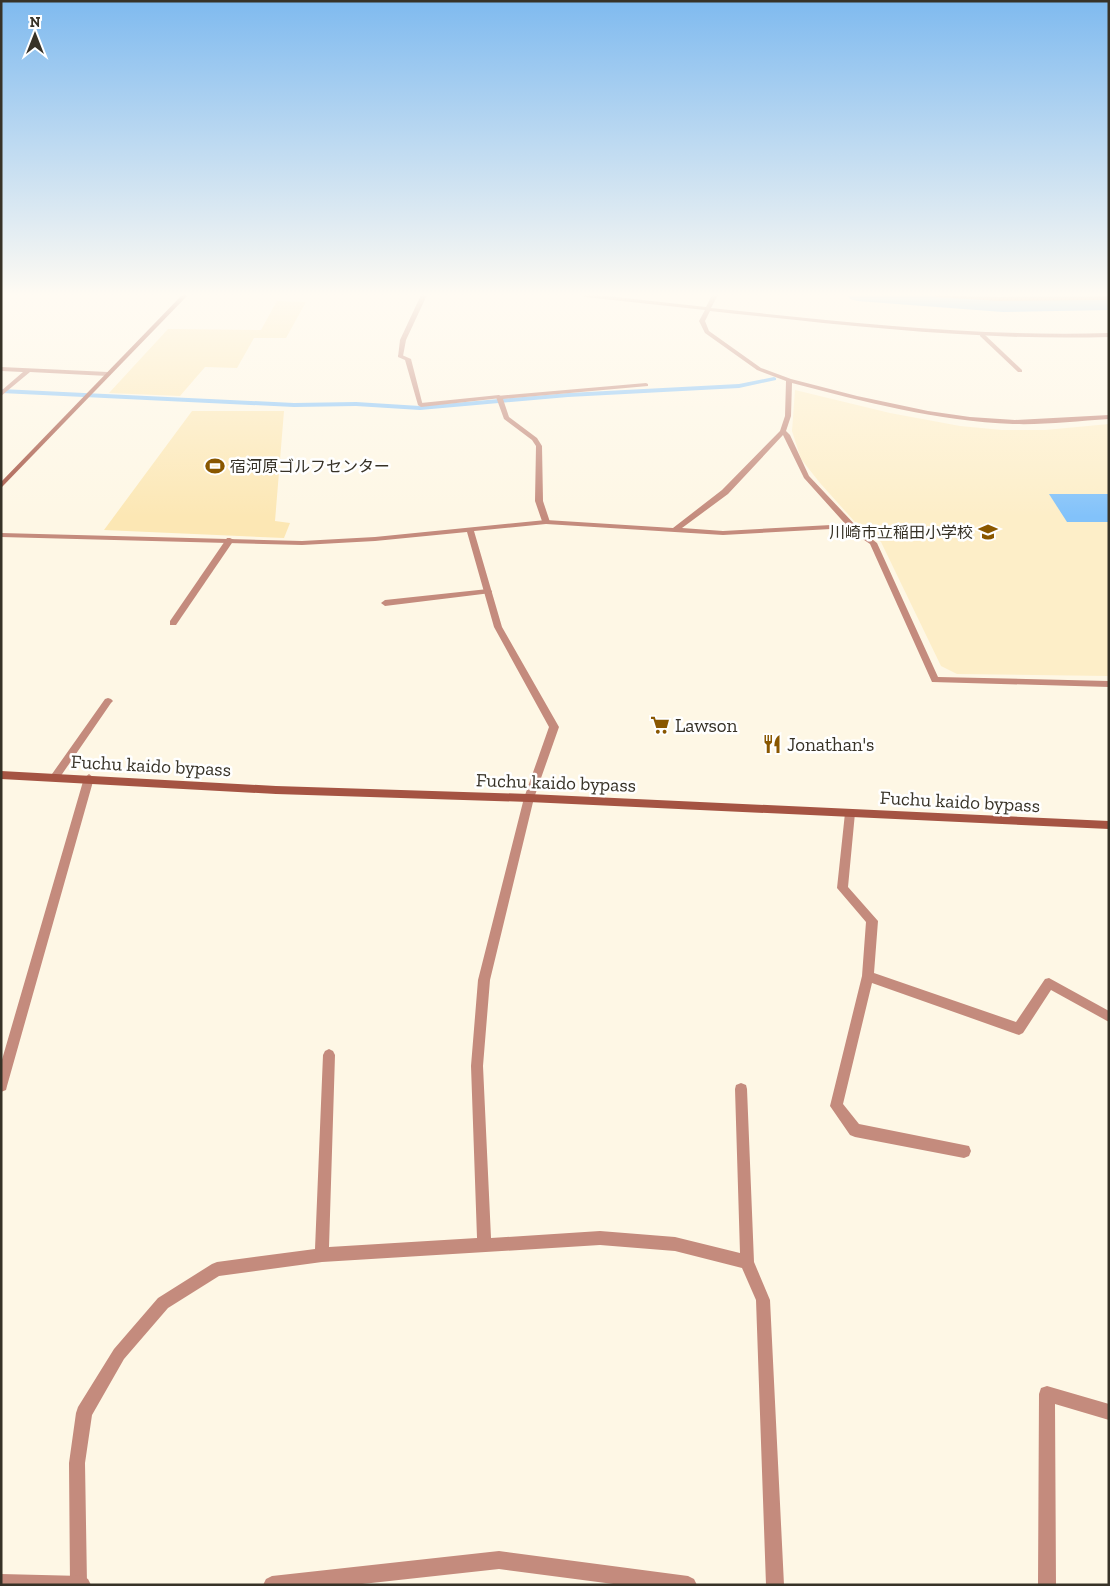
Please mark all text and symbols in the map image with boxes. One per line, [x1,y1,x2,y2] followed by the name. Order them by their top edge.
[10,10,60,60] north arrow
[30,14,41,31] text: N
[204,455,226,477] sports icon: 宿河原ゴルフセンター
[230,457,390,476] place label: 宿河原ゴルフセンター
[977,521,999,543] school or university icon: 川崎市立稲田小学校
[829,523,973,542] place label: 川崎市立稲田小学校
[649,714,671,736] supermarket icon: Lawson
[675,714,738,737] place label: Lawson
[761,733,783,755] restaurant icon: Jonathan's
[787,733,874,756] place label: Jonathan's
[70,750,232,781] street label: Fuchu kaido bypass
[475,768,636,797] street label: Fuchu kaido bypass
[879,786,1041,817] street label: Fuchu kaido bypass

